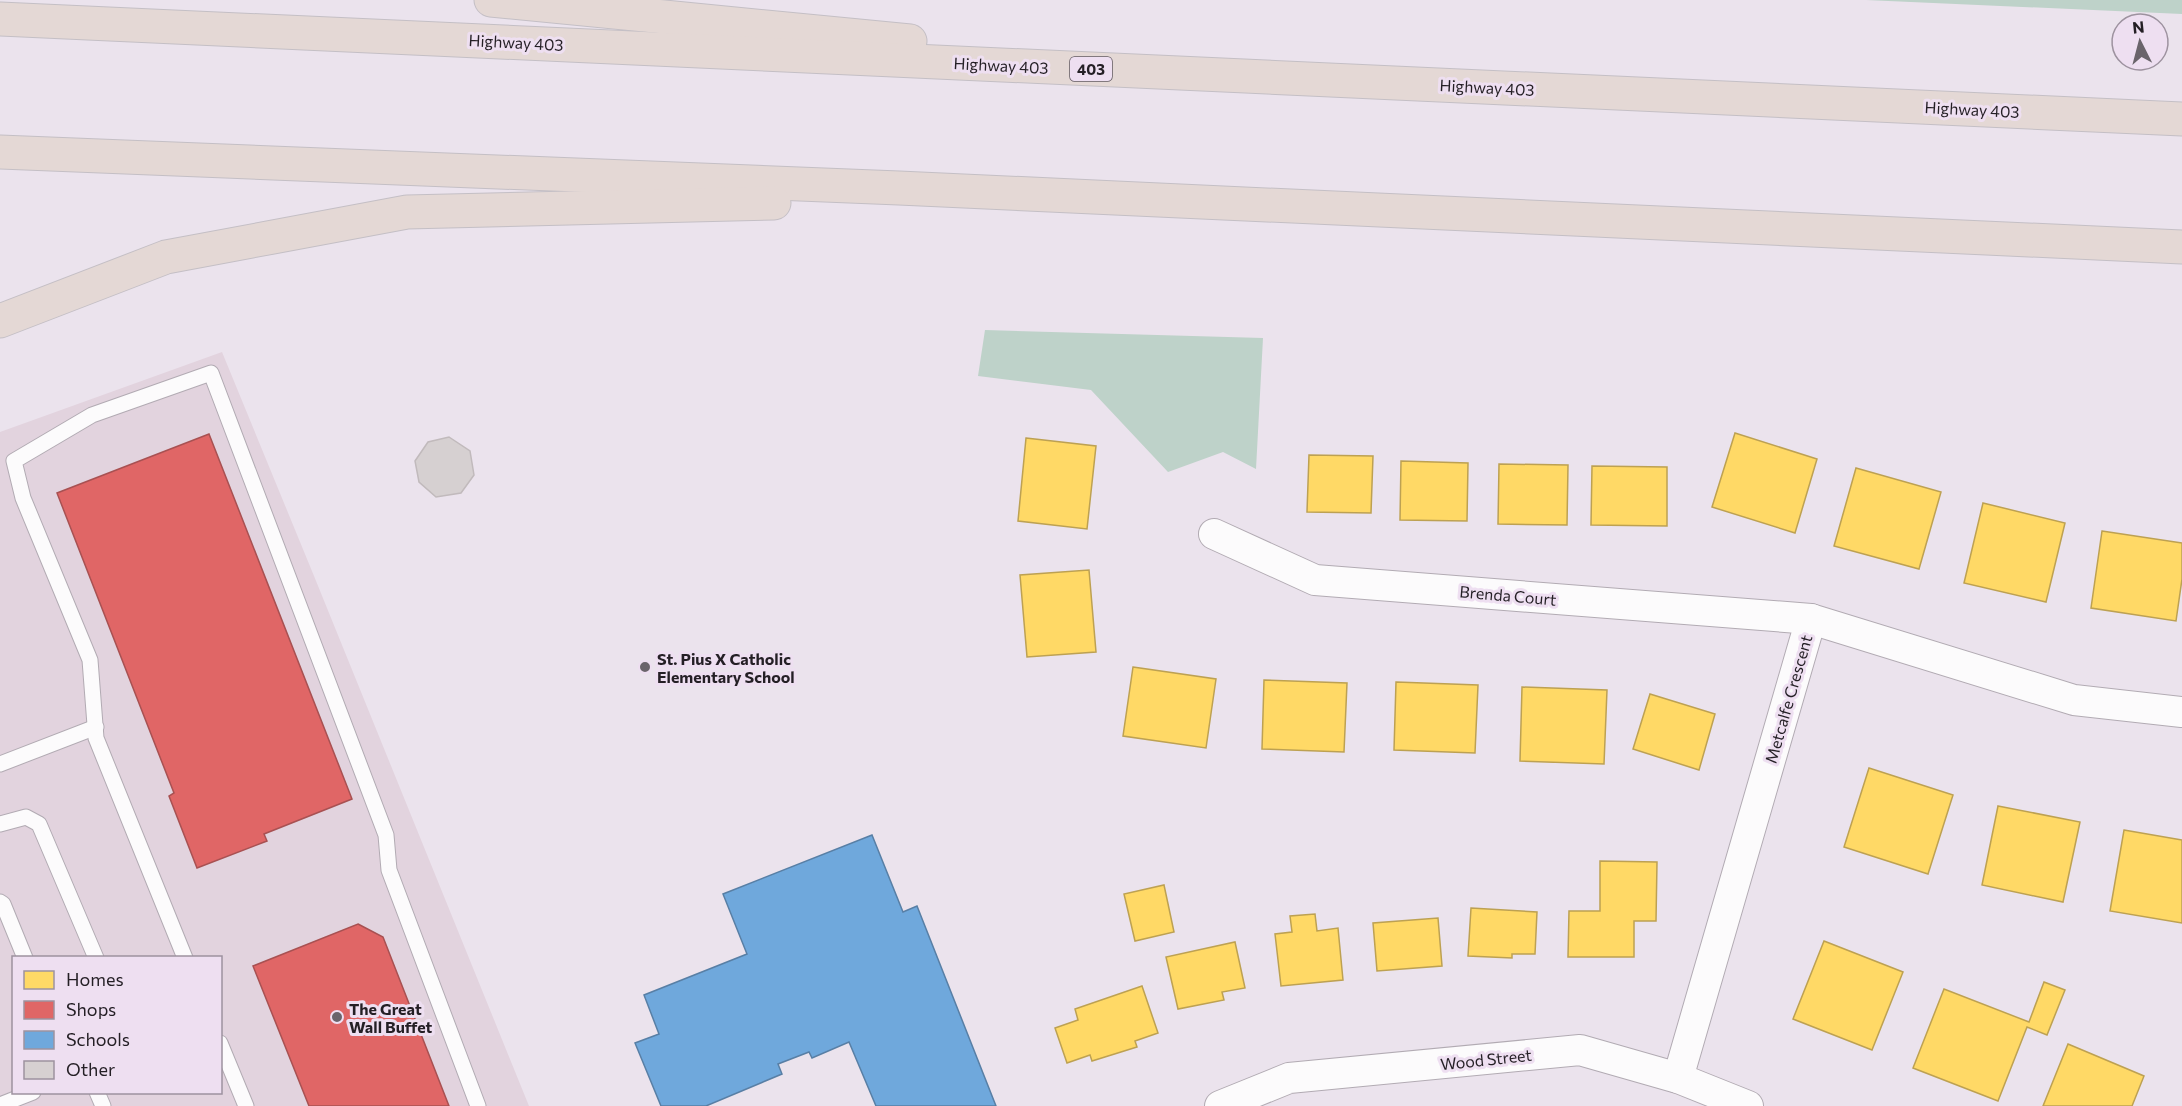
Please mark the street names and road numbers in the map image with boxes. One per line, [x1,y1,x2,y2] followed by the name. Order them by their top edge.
[468,30,564,54] street label: Highway 403
[953,53,1049,77] street label: Highway 403
[1070,57,1112,81] road number: 403
[1439,75,1535,99] street label: Highway 403
[1924,97,2020,121] street label: Highway 403
[1459,581,1558,609] street label: Brenda Court
[1761,632,1816,765] street label: Metcalfe Crescent
[1439,1045,1533,1073] street label: Wood Street

